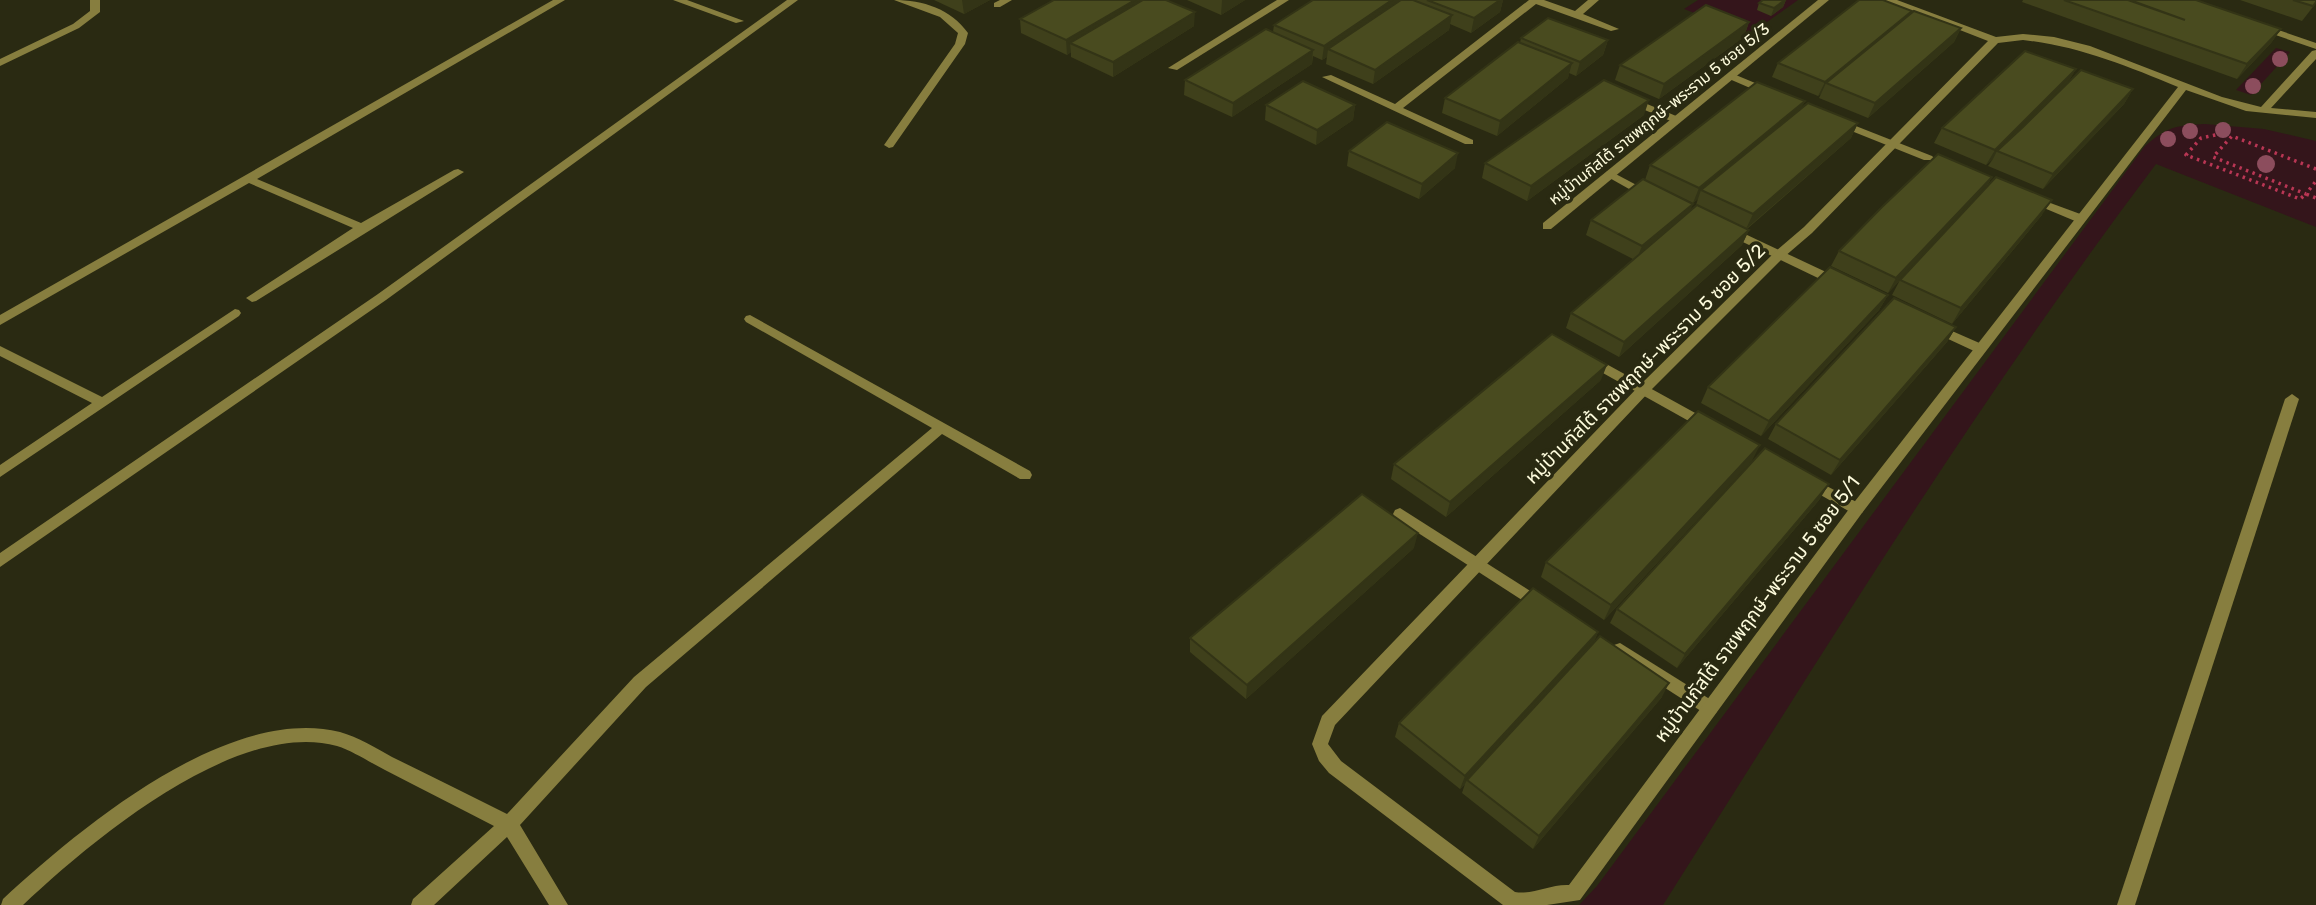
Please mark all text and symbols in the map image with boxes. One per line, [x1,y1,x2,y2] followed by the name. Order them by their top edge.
[1545,19,1773,209] street label: หมู่บ้านกัสโต้ ราชพฤกษ์-พระราม 5 ซอย 5/3
[1520,239,1771,490] street label: หมู่บ้านกัสโต้ ราชพฤกษ์-พระราม 5 ซอย 5/2
[1649,471,1865,747] street label: หมู่บ้านกัสโต้ ราชพฤกษ์-พระราม 5 ซอย 5/1

